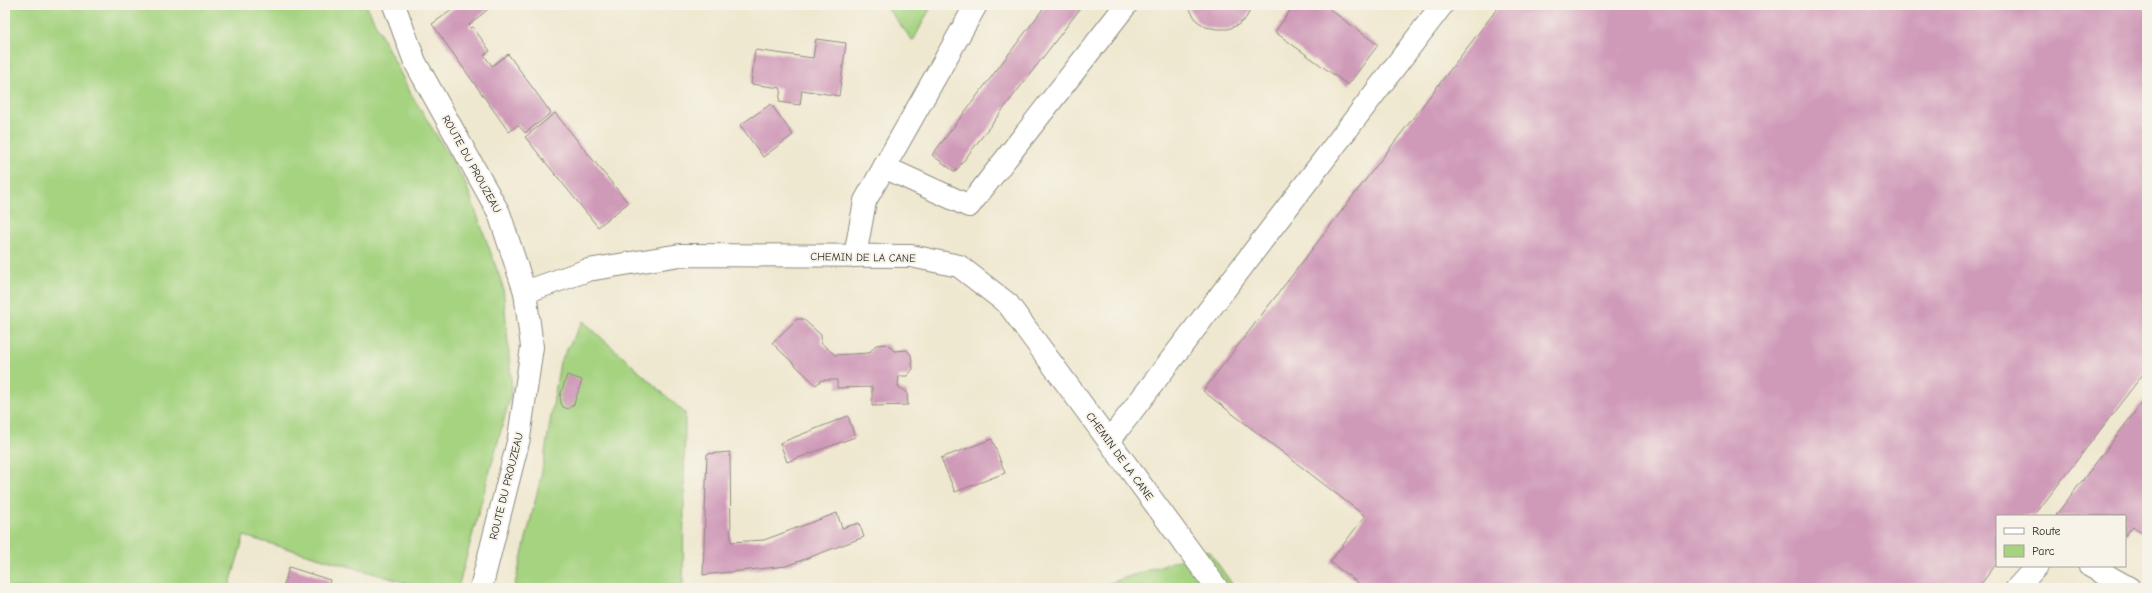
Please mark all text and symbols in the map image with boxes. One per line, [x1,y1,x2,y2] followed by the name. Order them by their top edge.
[439,113,504,215] street label: ROUTE DU PROUZEAU
[810,250,916,265] street label: CHEMIN DE LA CANE
[1083,410,1156,503] street label: CHEMIN DE LA CANE
[487,431,526,541] street label: ROUTE DU PROUZEAU
[1996,515,2126,567] legend
[2032,524,2061,538] text: Route
[2032,544,2055,558] text: Parc

